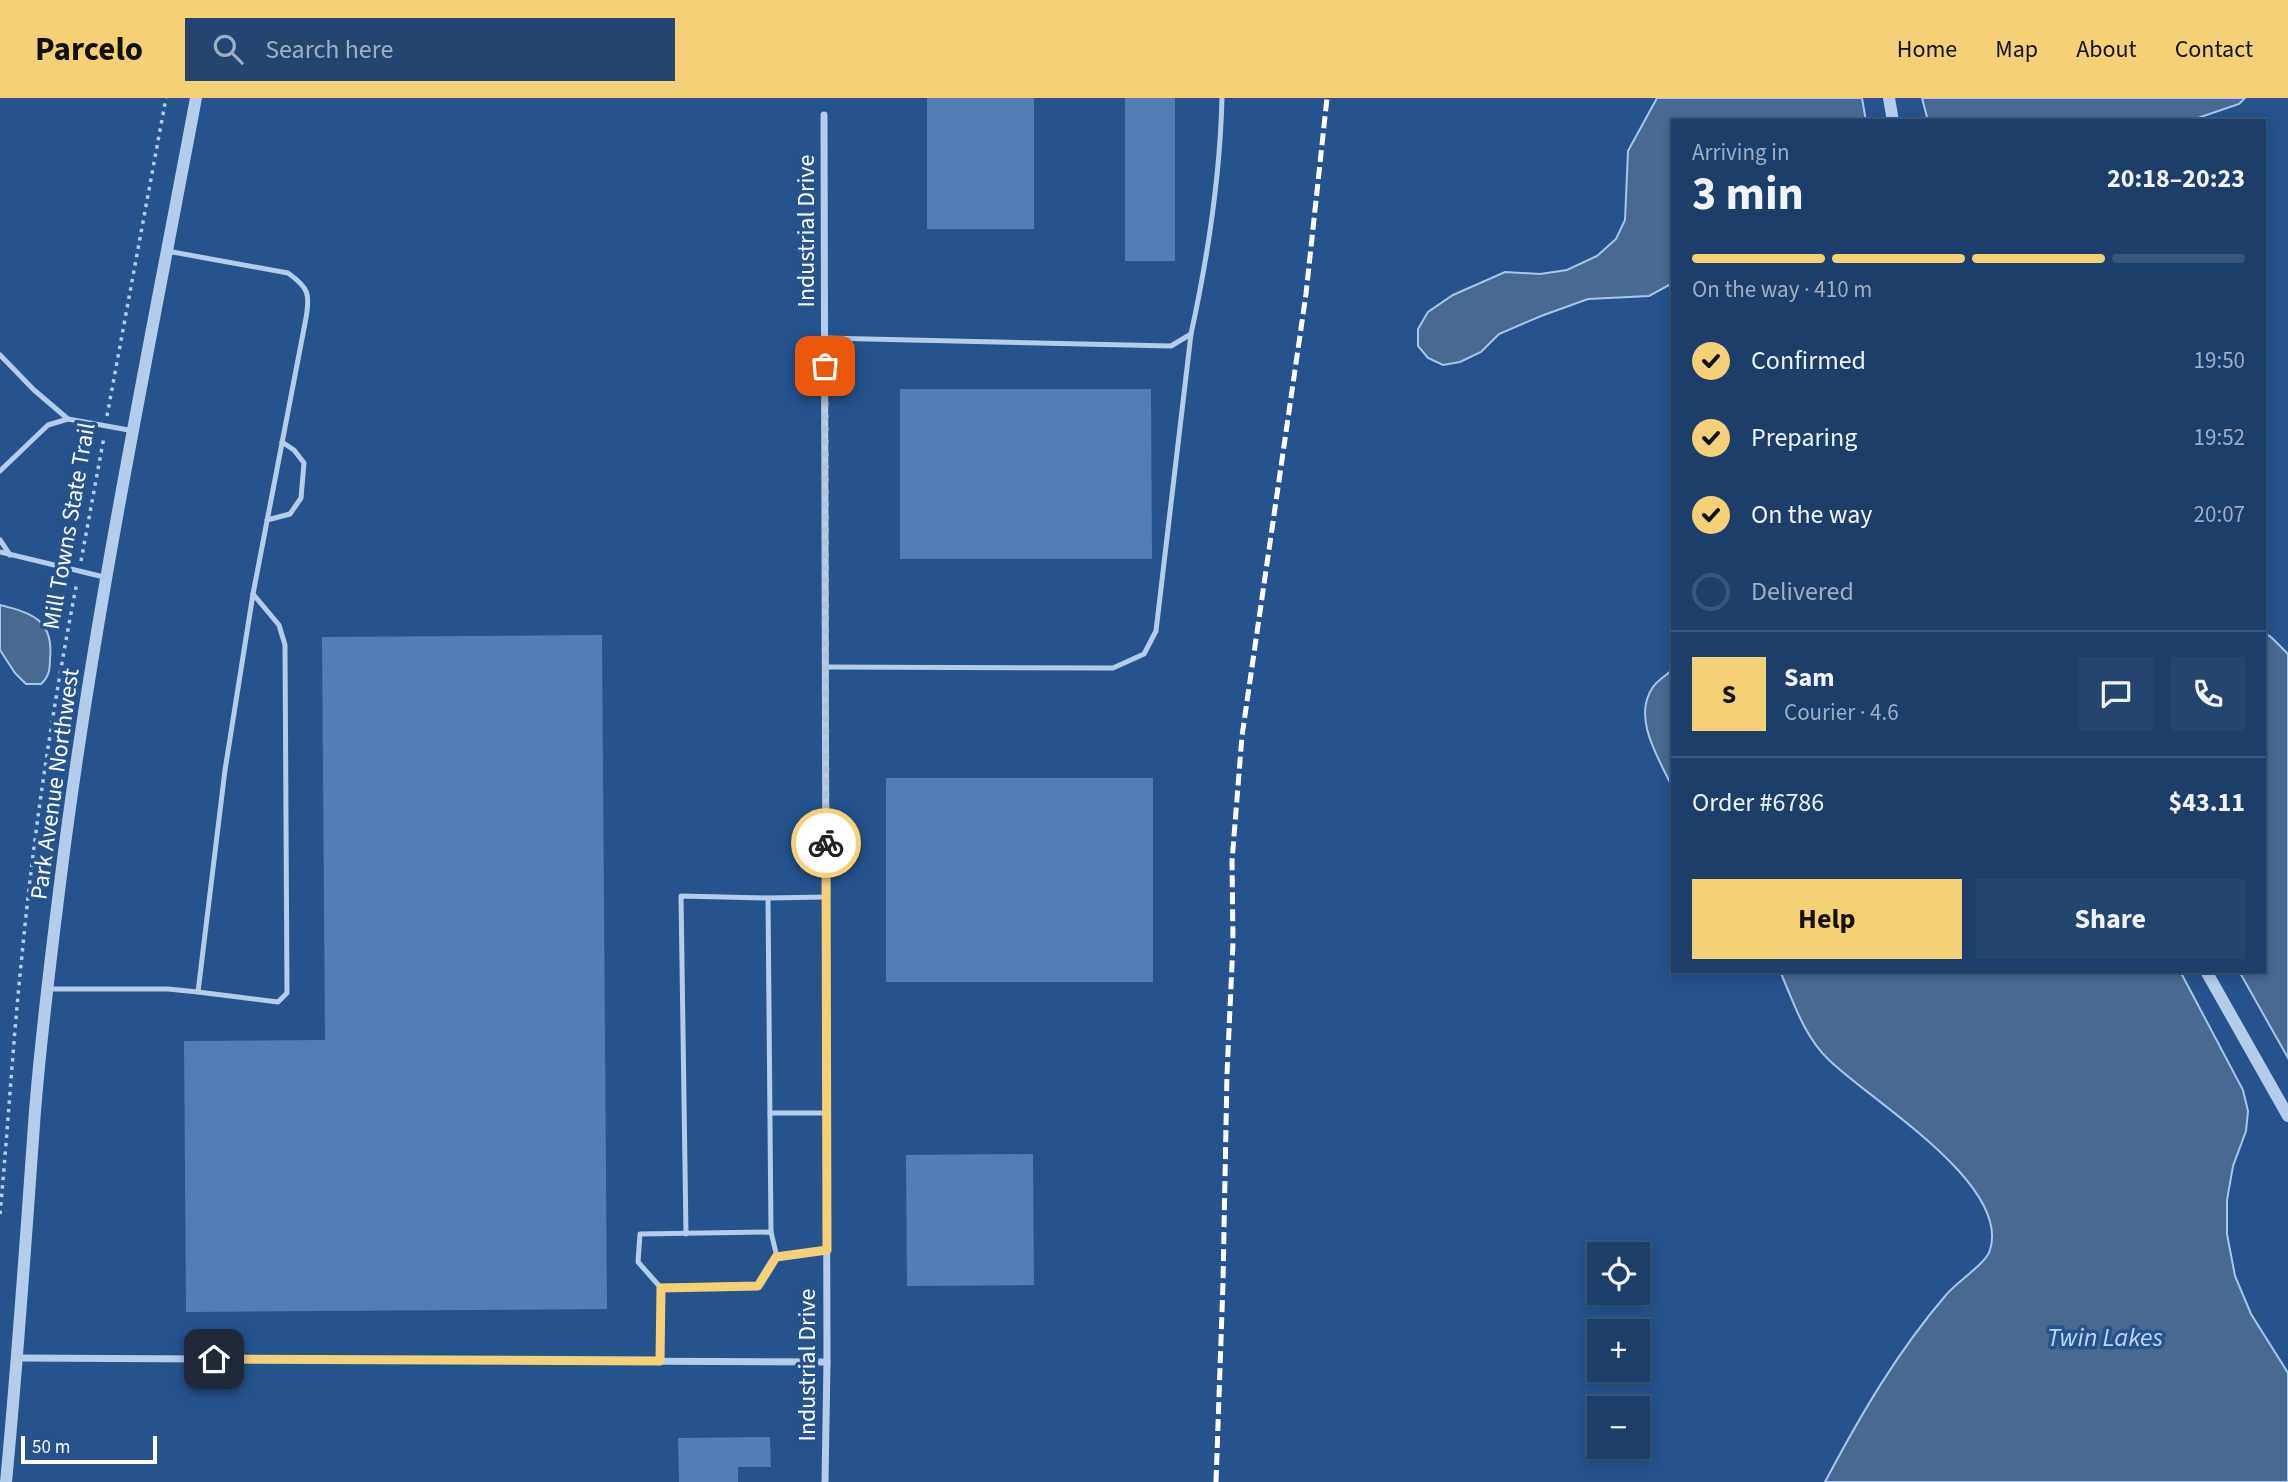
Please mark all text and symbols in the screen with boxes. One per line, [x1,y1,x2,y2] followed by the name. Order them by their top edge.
[185,18,675,81] search box
[35,26,143,73] text: Parcelo
[209,30,247,68] icon: search
[265,31,393,68] text: Search here
[1897,32,1957,67] text: Home
[1995,32,2038,67] text: Map
[2076,32,2137,67] text: About
[2175,32,2253,67] text: Contact
[1692,136,1790,169] text: Arriving in
[789,155,824,307] street label: Industrial Drive
[2107,160,2245,197] text: 20:18–20:23
[1692,162,1804,227] text: 3 min
[1692,273,1872,306] text: On the way · 410 m
[795,336,855,396] pin
[1692,342,1730,380] icon: check
[1751,342,1866,379] text: Confirmed
[2194,344,2245,377] text: 19:50
[806,347,844,385] icon: bag
[1692,419,1730,457] icon: check
[1751,419,1857,456] text: Preparing
[34,420,104,632] street label: Mill Towns State Trail
[2194,421,2245,454] text: 19:52
[1692,496,1730,534] icon: check
[1751,496,1872,533] text: On the way
[2194,498,2245,531] text: 20:07
[1751,573,1854,610] text: Delivered
[2079,657,2153,731] button: chat
[2171,657,2245,731] button: phone
[1784,659,1834,696] text: Sam
[21,666,89,902] street label: Park Avenue Northwest
[1722,676,1736,713] text: S
[1784,696,1899,729] text: Courier · 4.6
[1692,784,1824,821] text: Order #6786
[2169,784,2245,821] text: $43.11
[791,808,861,878] courier
[807,824,845,862] icon: bike
[1692,879,1962,959] button: Help
[1976,879,2245,959] button: Share
[1587,1242,1650,1459] map controls
[1587,1242,1650,1305] button: locate
[790,1289,825,1441] street label: Industrial Drive
[1587,1319,1650,1382] button: +
[2047,1319,2163,1356] water label: Twin Lakes
[184,1329,244,1389] pin
[195,1340,233,1378] icon: home
[1587,1396,1650,1459] button: −
[21,1433,158,1465] scale bar
[32,1434,70,1461] text: 50 m

